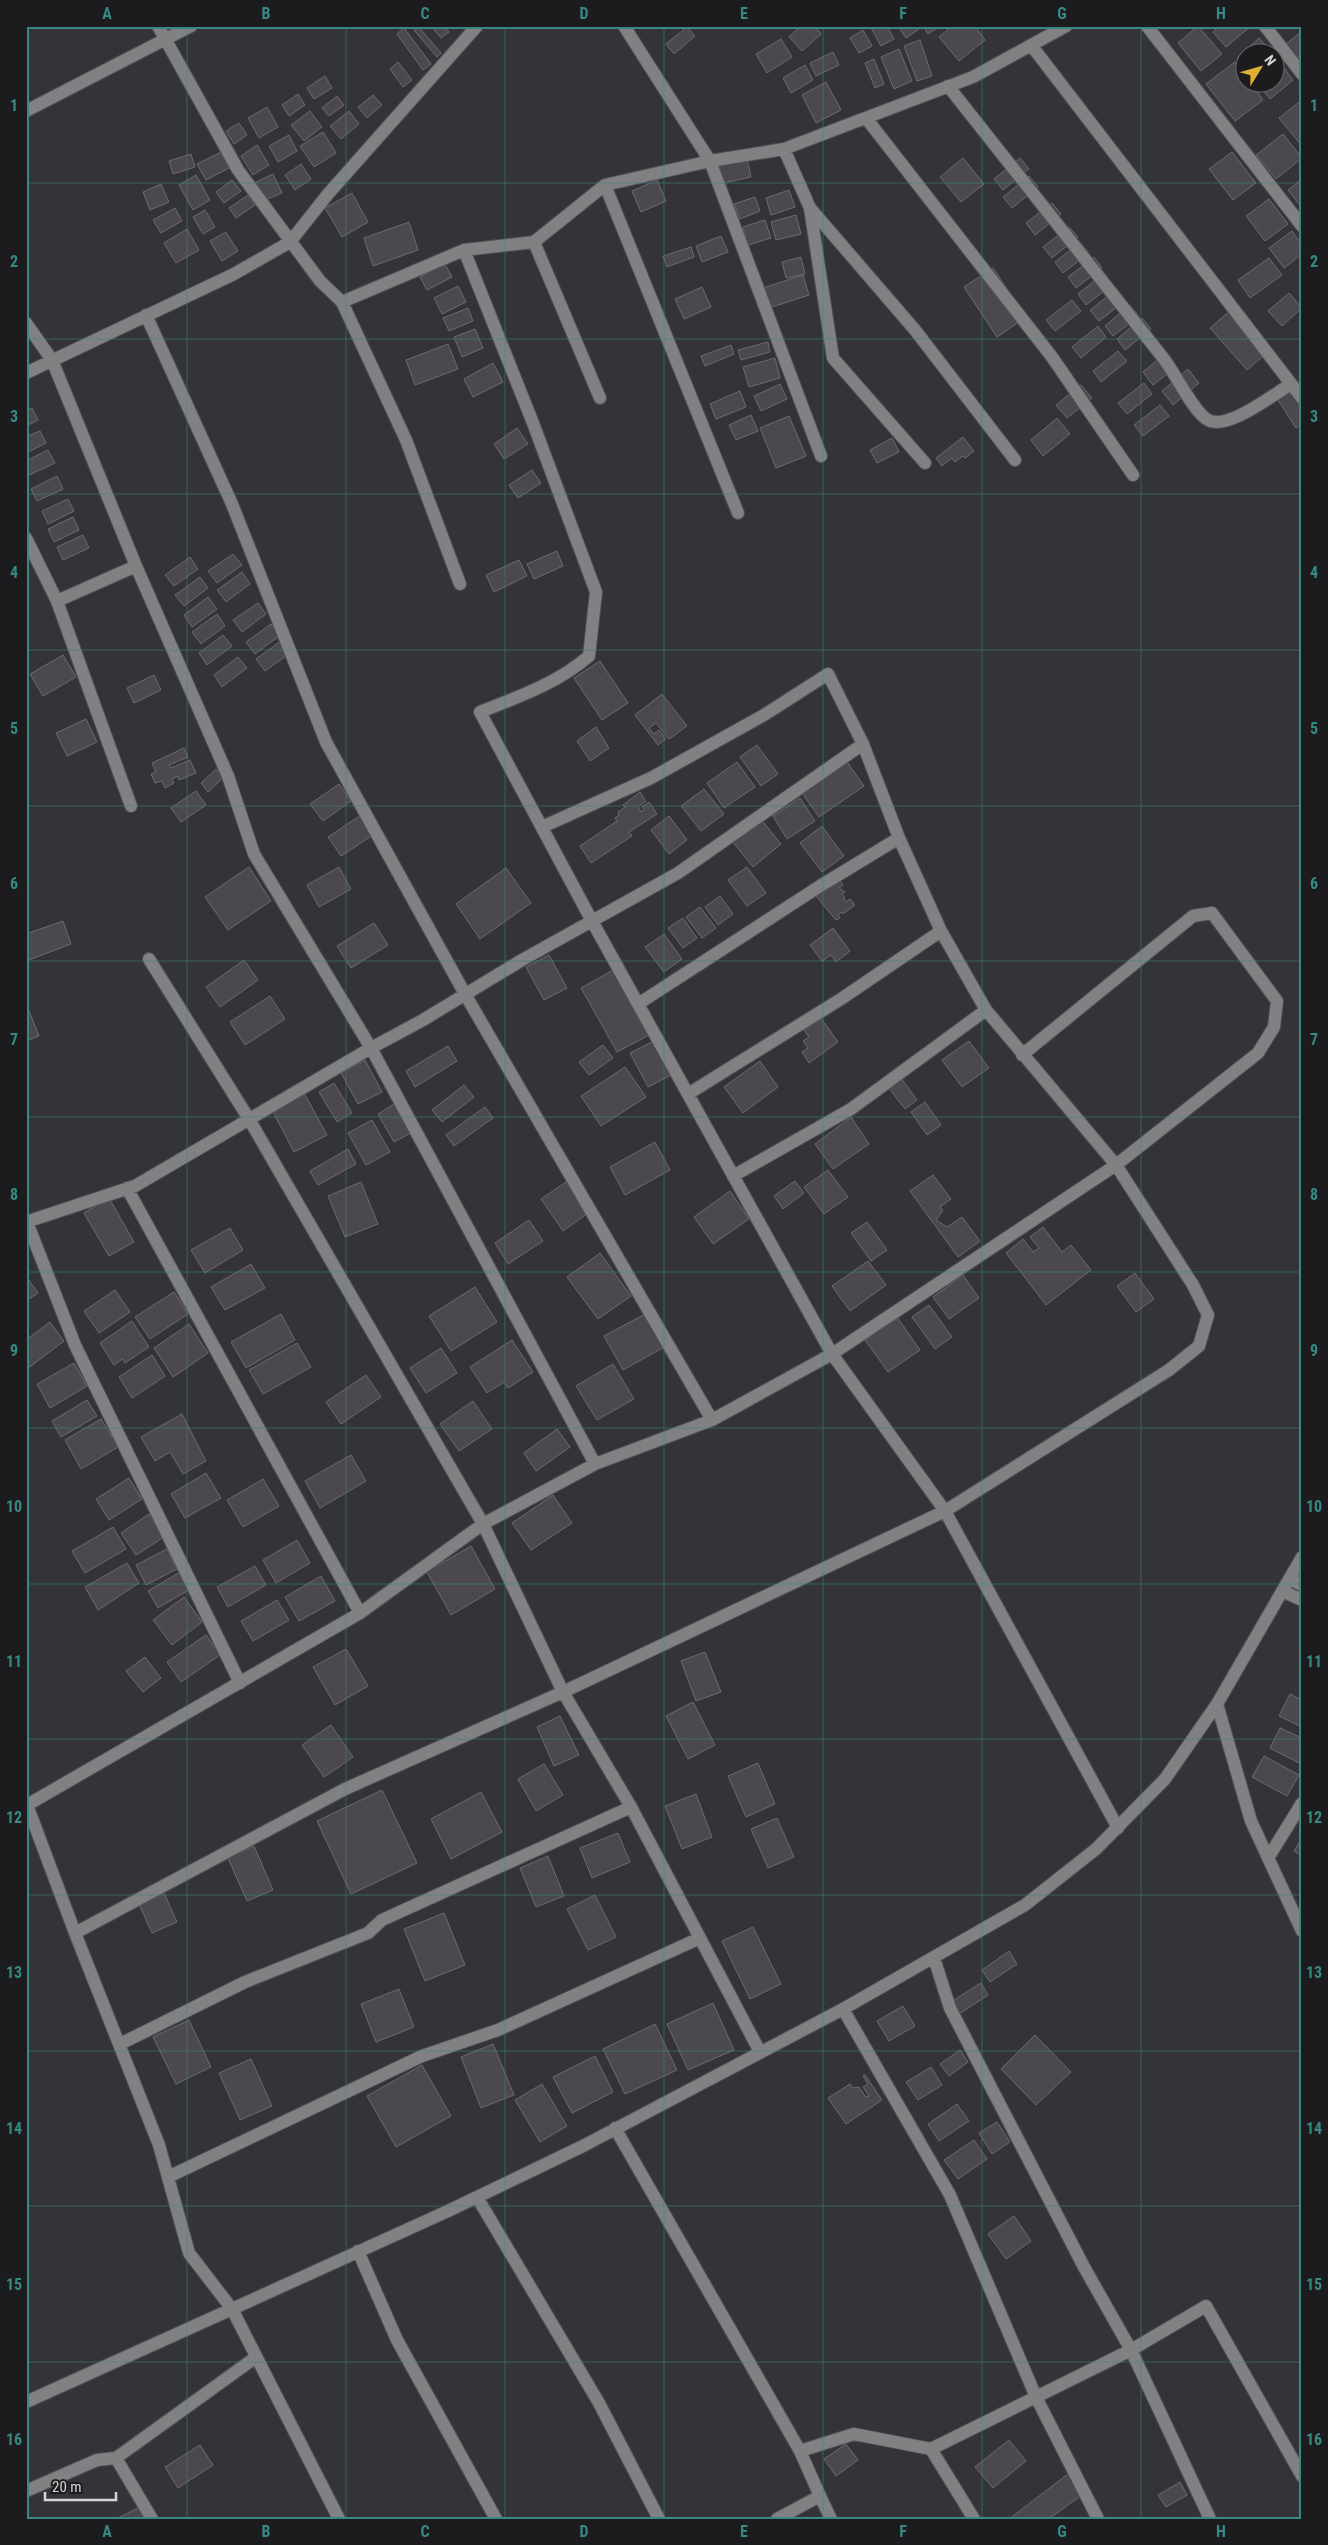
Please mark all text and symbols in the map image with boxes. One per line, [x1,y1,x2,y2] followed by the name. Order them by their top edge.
[102,4,112,23] text: A
[262,4,271,23] text: B
[420,4,430,23] text: C
[579,4,589,23] text: D
[740,4,748,23] text: E
[899,4,907,23] text: F
[1057,4,1067,23] text: G
[1216,4,1226,23] text: H
[1236,42,1286,92] north arrow
[1261,52,1279,68] text: N
[10,96,18,115] text: 1
[1310,96,1318,115] text: 1
[10,252,18,271] text: 2
[1310,252,1318,271] text: 2
[10,407,18,426] text: 3
[1310,407,1318,426] text: 3
[10,563,18,582] text: 4
[1310,563,1318,582] text: 4
[10,719,18,738] text: 5
[1310,719,1318,738] text: 5
[10,874,18,893] text: 6
[1310,874,1318,893] text: 6
[10,1030,18,1049] text: 7
[1310,1030,1318,1049] text: 7
[10,1185,18,1204] text: 8
[1310,1185,1318,1204] text: 8
[10,1341,18,1360] text: 9
[1310,1341,1318,1360] text: 9
[6,1497,22,1516] text: 10
[1306,1497,1322,1516] text: 10
[6,1652,22,1671] text: 11
[1306,1652,1322,1671] text: 11
[6,1808,22,1827] text: 12
[1306,1808,1322,1827] text: 12
[6,1963,22,1982] text: 13
[1306,1963,1322,1982] text: 13
[6,2119,22,2138] text: 14
[1306,2119,1322,2138] text: 14
[6,2275,22,2294] text: 15
[1306,2275,1322,2294] text: 15
[6,2430,22,2449] text: 16
[1306,2430,1322,2449] text: 16
[45,2470,116,2502] scale bar
[52,2478,82,2496] text: 20 m
[102,2522,112,2541] text: A
[262,2522,271,2541] text: B
[420,2522,430,2541] text: C
[579,2522,589,2541] text: D
[740,2522,748,2541] text: E
[899,2522,907,2541] text: F
[1057,2522,1067,2541] text: G
[1216,2522,1226,2541] text: H

